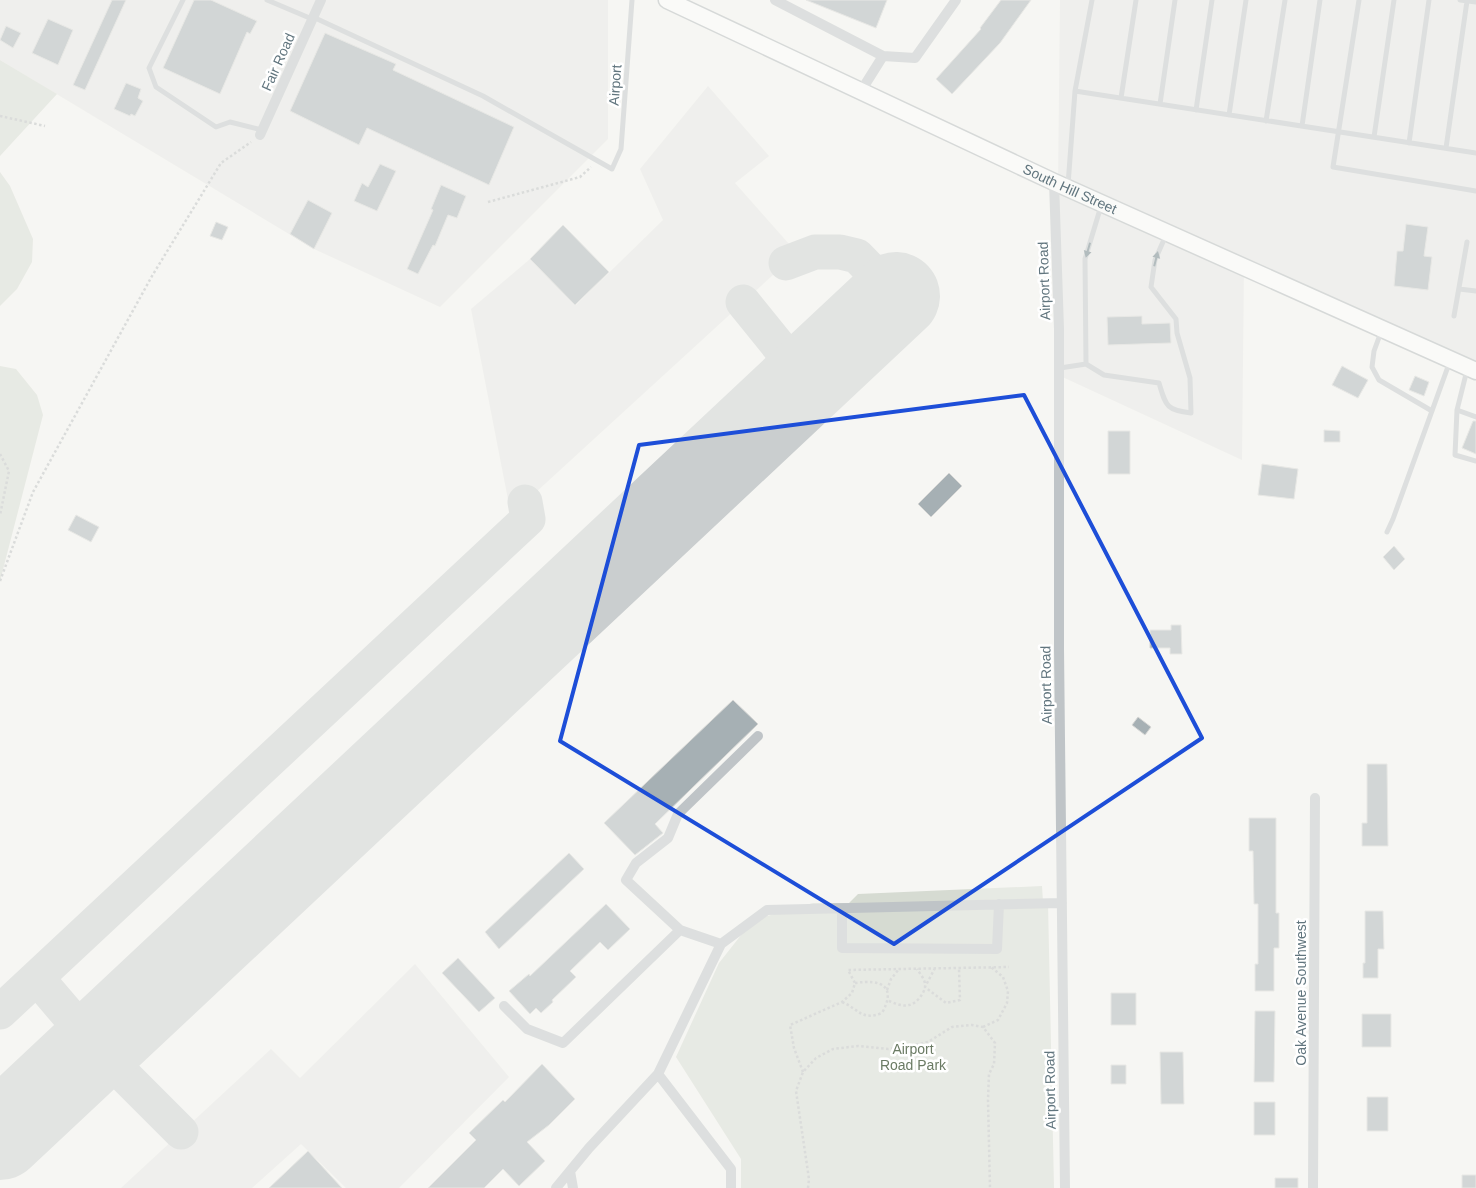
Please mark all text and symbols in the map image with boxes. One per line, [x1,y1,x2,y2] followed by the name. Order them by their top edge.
[258,31,298,93] street label: Fair Road
[606,64,624,106] street label: Airport
[1020,161,1119,217] street label: South Hill Street
[1035,241,1053,321] street label: Airport Road
[1083,243,1091,258] one-way arrow
[1152,251,1160,266] one-way arrow
[1037,646,1055,724] street label: Airport Road
[1293,920,1309,1066] street label: Oak Avenue Southwest
[880,1041,947,1073] park label: Airport Road Park
[1041,1051,1059,1129] street label: Airport Road

